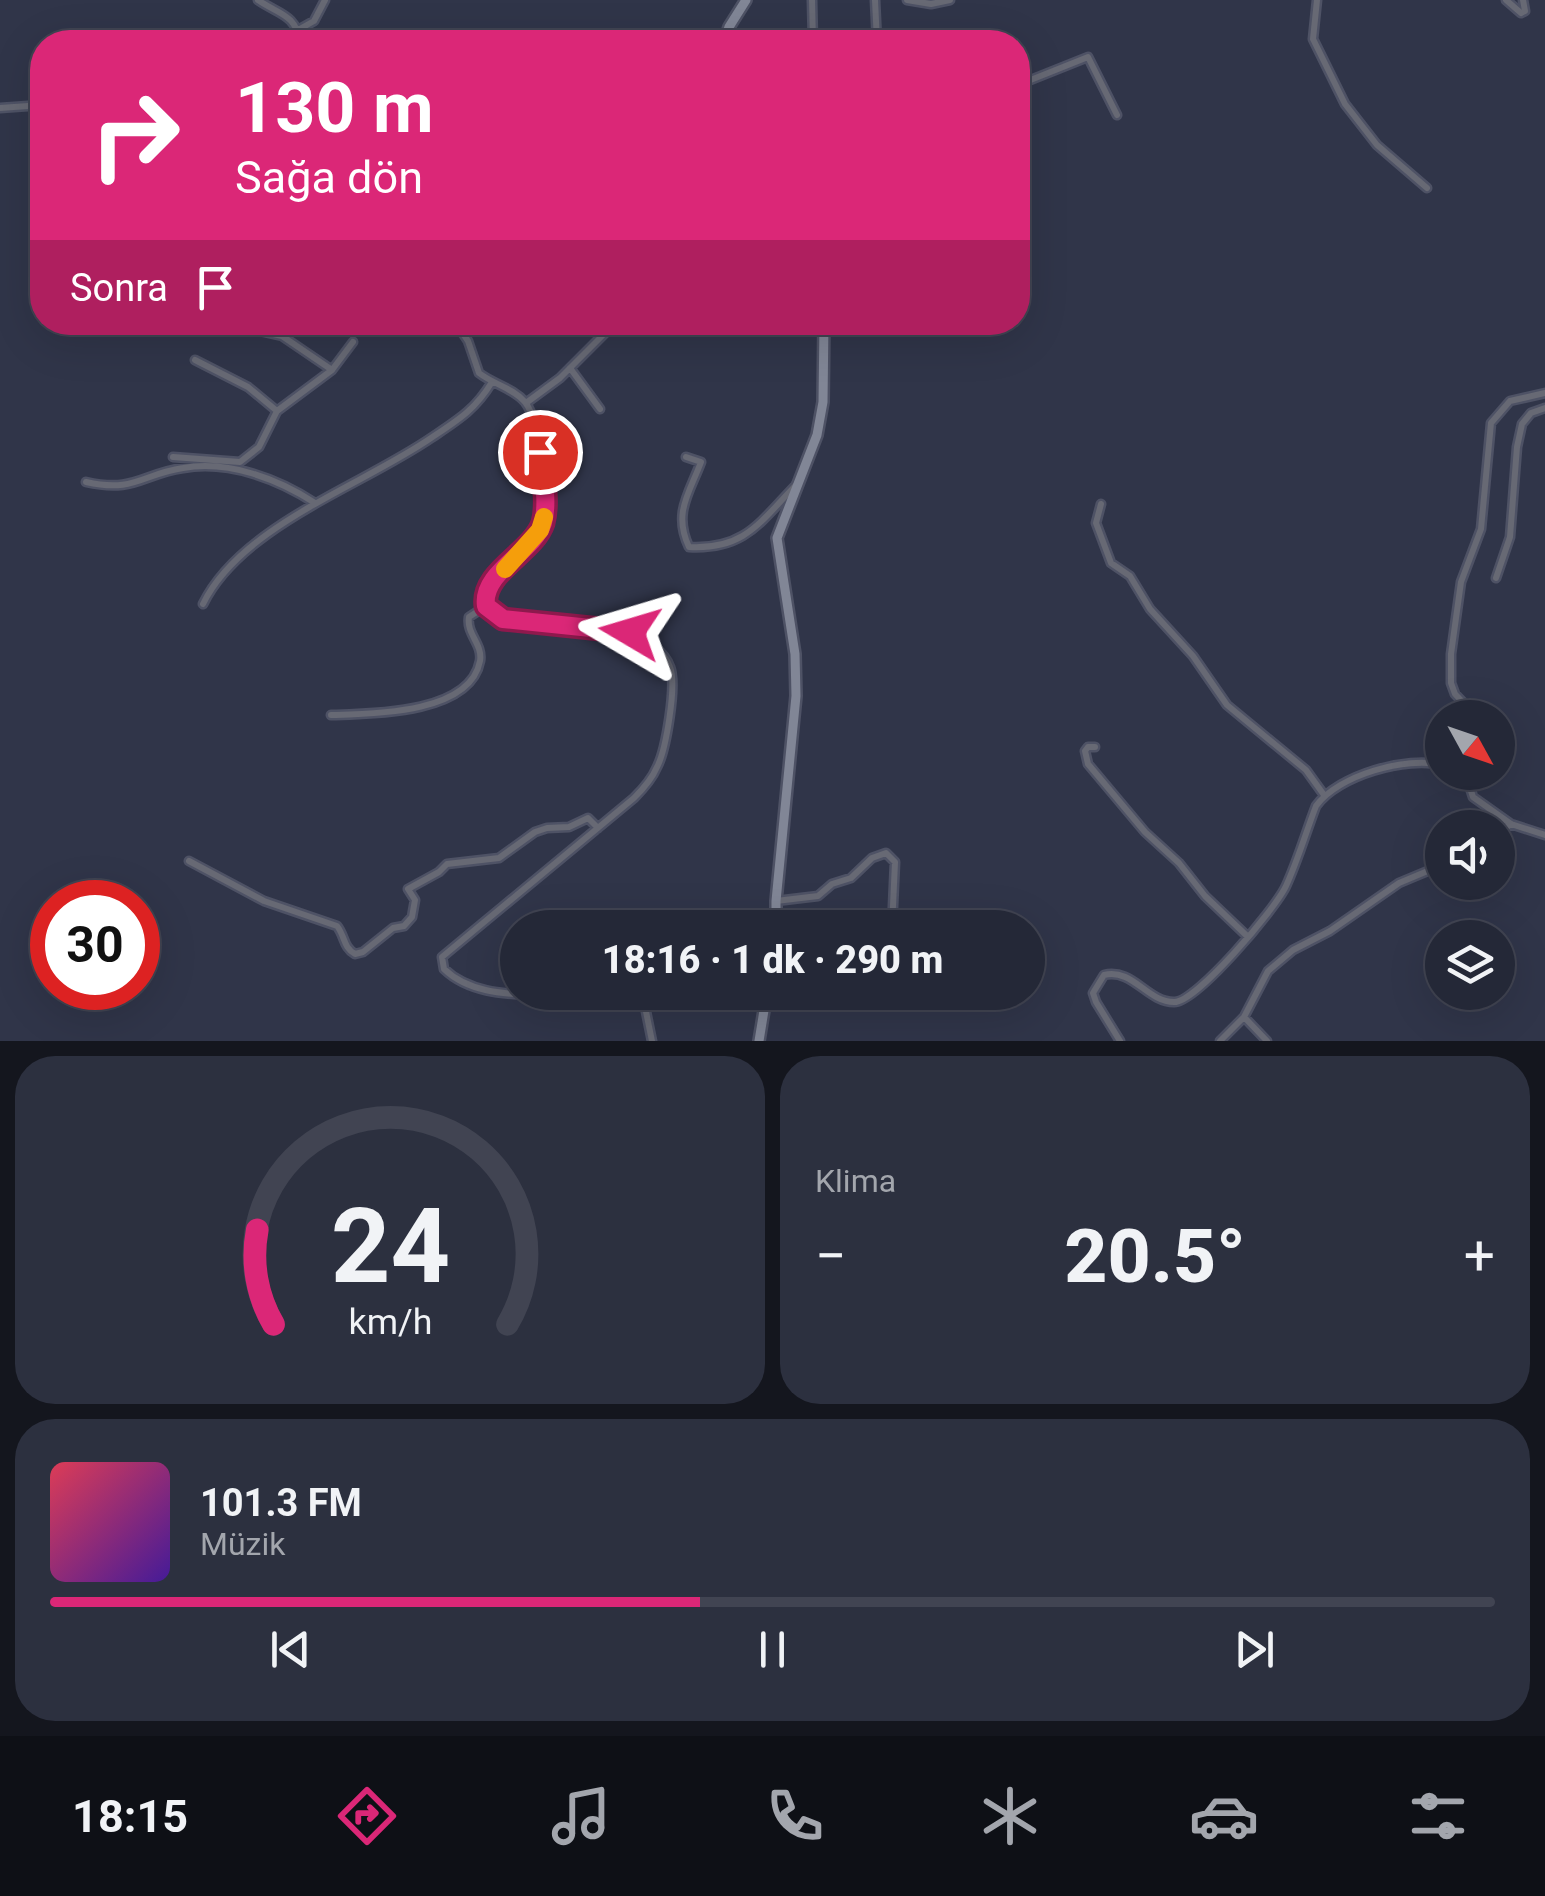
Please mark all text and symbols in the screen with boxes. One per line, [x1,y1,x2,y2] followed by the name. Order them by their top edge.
[235,67,434,149] text: 130 m
[70,70,200,200] icon: right
[235,151,423,204] text: Sağa dön
[188,260,243,315] icon: arrive
[70,266,168,310] text: Sonra
[498,410,583,495] pin
[513,425,568,480] icon: arrive
[578,580,682,684] position arrow
[1425,700,1515,790] north arrow
[1425,700,1515,1010] map controls
[1425,810,1515,900] button: sound
[30,880,160,1010] speed limit sign: 30
[1425,920,1515,1010] button: layers
[602,938,943,982] text: 18:16 · 1 dk · 290 m
[815,1162,896,1200] text: Klima
[330,1186,450,1307] text: 24
[1064,1212,1246,1300] text: 20.5°
[815,1224,846,1288] text: −
[1464,1224,1495,1288] text: +
[348,1301,432,1343] text: km/h
[200,1481,362,1525] text: 101.3 FM
[200,1525,285,1563] text: Müzik
[263,1622,318,1677] icon: previous
[745,1622,800,1677] icon: pause
[1227,1622,1282,1677] icon: next
[332,1781,402,1851] icon: directions
[546,1781,616,1851] icon: music
[760,1781,830,1851] icon: phone
[975,1781,1045,1851] icon: climate
[1189,1781,1259,1851] icon: car
[1403,1781,1473,1851] icon: filters
[72,1790,188,1843] text: 18:15

